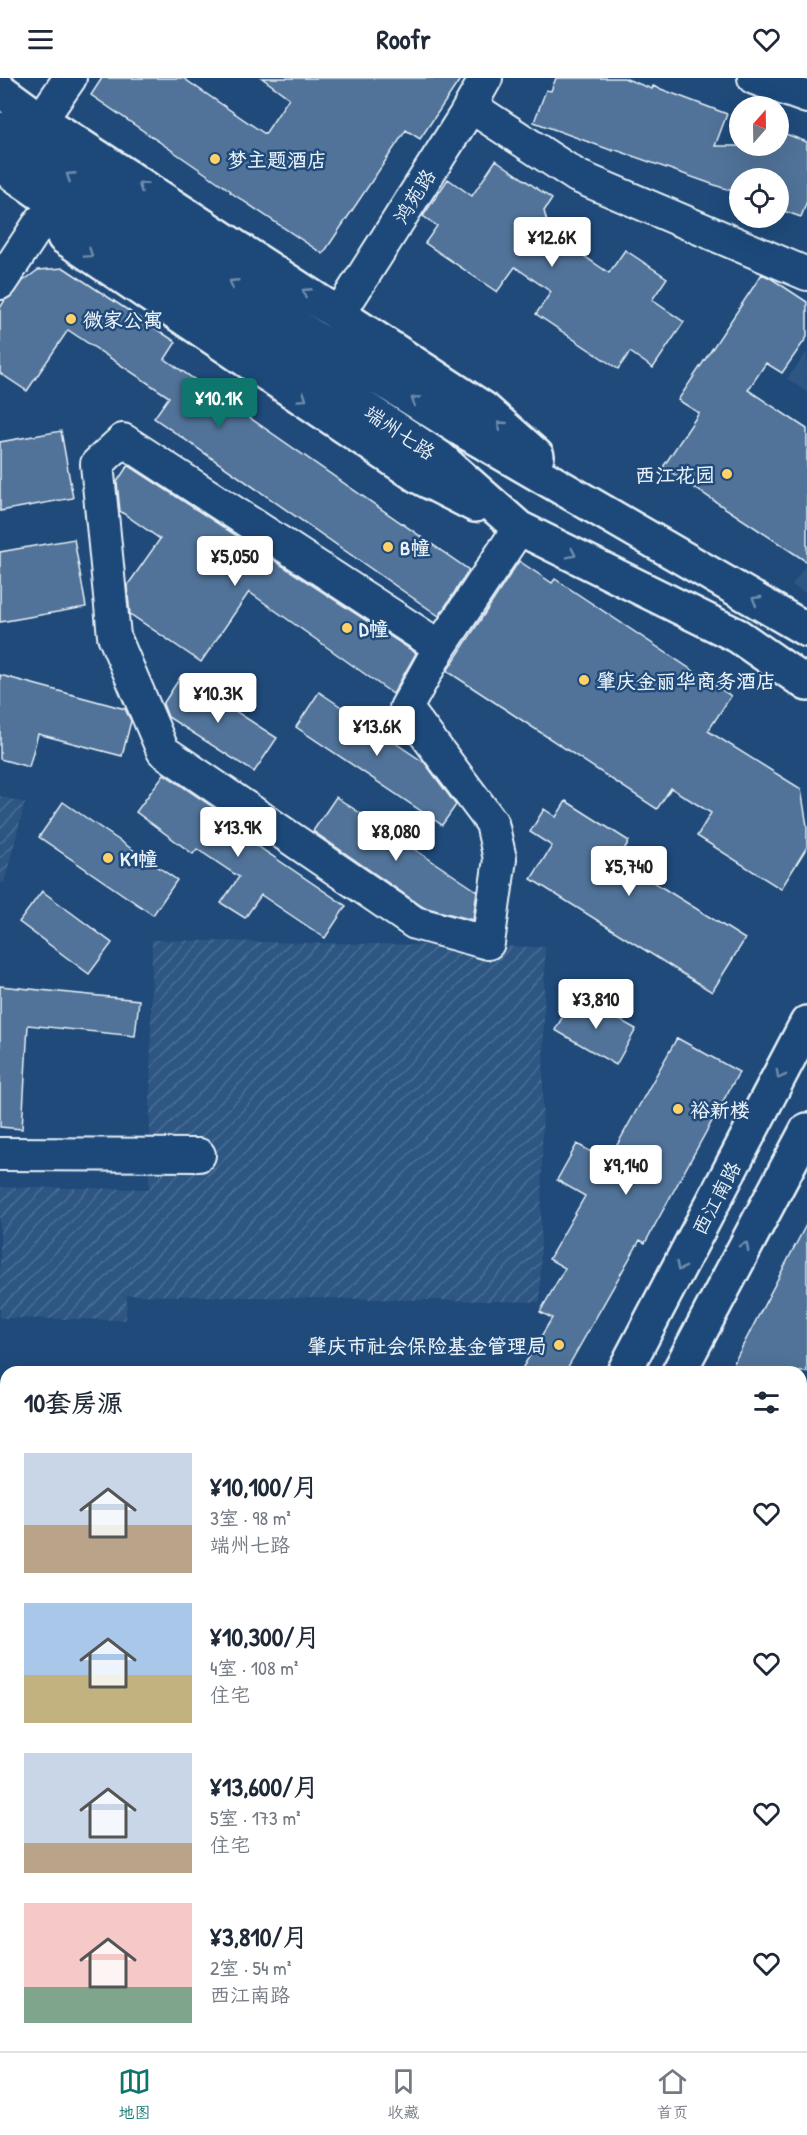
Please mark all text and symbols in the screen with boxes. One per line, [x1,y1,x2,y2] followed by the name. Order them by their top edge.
[376,21,431,57] text: Roofr
[24,23,57,56] icon: menu
[750,23,783,56] icon: heart
[729,96,789,156] north arrow
[729,96,789,228] map controls
[227,146,327,173] place label: 梦主题酒店
[208,152,222,166] marker: 梦主题酒店
[387,163,442,229] street label: 鸿苑路
[729,168,789,228] button: locate
[66,172,77,183] one-way arrow
[138,181,148,193] one-way arrow
[503,217,601,268] pin: ¥12.6K
[528,223,576,250] text: ¥12.6K
[82,247,93,258] one-way arrow
[228,280,239,291] one-way arrow
[301,288,312,299] one-way arrow
[83,306,163,333] place label: 微家公寓
[64,312,78,326] marker: 微家公寓
[170,378,268,429] pin: ¥10.1K
[195,384,243,411] text: ¥10.1K
[296,391,307,402] one-way arrow
[411,395,421,407] one-way arrow
[359,398,442,466] street label: 端州七路
[498,421,508,432] one-way arrow
[635,461,715,488] place label: 西江花园
[720,467,734,481] marker: 西江花园
[400,534,430,561] place label: B幢
[186,536,284,587] pin: ¥5,050
[381,540,395,554] marker: B幢
[211,542,259,569] text: ¥5,050
[565,547,576,558] one-way arrow
[752,596,763,608] one-way arrow
[359,615,389,642] place label: D幢
[340,621,354,635] marker: D幢
[596,667,776,694] place label: 肇庆金丽华商务酒店
[169,673,267,724] pin: ¥10.3K
[577,673,591,687] marker: 肇庆金丽华商务酒店
[193,679,243,706] text: ¥10.3K
[328,706,426,757] pin: ¥13.6K
[353,712,401,739] text: ¥13.6K
[189,807,287,858] pin: ¥13.9K
[347,811,445,862] pin: ¥8,080
[214,813,262,840] text: ¥13.9K
[372,817,420,844] text: ¥8,080
[120,845,158,872] place label: K1幢
[580,846,678,897] pin: ¥5,740
[101,851,115,865] marker: K1幢
[605,852,653,879] text: ¥5,740
[547,979,645,1030] pin: ¥3,810
[572,985,620,1012] text: ¥3,810
[776,1069,787,1079] one-way arrow
[690,1096,750,1123] place label: 裕新楼
[671,1102,685,1116] marker: 裕新楼
[577,1145,675,1196] pin: ¥9,140
[604,1151,648,1178] text: ¥9,140
[685,1155,747,1240] street label: 西江南路
[738,1242,749,1253] one-way arrow
[676,1260,687,1271] one-way arrow
[307,1332,547,1359] place label: 肇庆市社会保险基金管理局
[552,1338,566,1352] marker: 肇庆市社会保险基金管理局
[24,1385,123,1420] text: 10套房源
[750,1386,783,1419] icon: filters
[210,1469,318,1504] text: ¥10,100/月
[72,1477,144,1549] icon: home
[750,1497,783,1530] icon: heart
[210,1504,291,1531] text: 3室 · 98 m²
[210,1531,290,1558] text: 端州七路
[210,1619,320,1654] text: ¥10,300/月
[72,1627,144,1699] icon: home
[750,1647,783,1680] icon: heart
[210,1654,298,1681] text: 4室 · 108 m²
[210,1681,250,1708] text: 住宅
[210,1769,319,1804] text: ¥13,600/月
[72,1777,144,1849] icon: home
[750,1797,783,1830] icon: heart
[210,1804,301,1831] text: 5室 · 173 m²
[210,1831,250,1858] text: 住宅
[210,1919,308,1954] text: ¥3,810/月
[72,1927,144,1999] icon: home
[750,1947,783,1980] icon: heart
[210,1954,291,1981] text: 2室 · 54 m²
[210,1981,290,2008] text: 西江南路
[118,2065,151,2123] tab: 地图
[387,2065,420,2123] tab: 收藏
[656,2065,689,2123] tab: 首页

